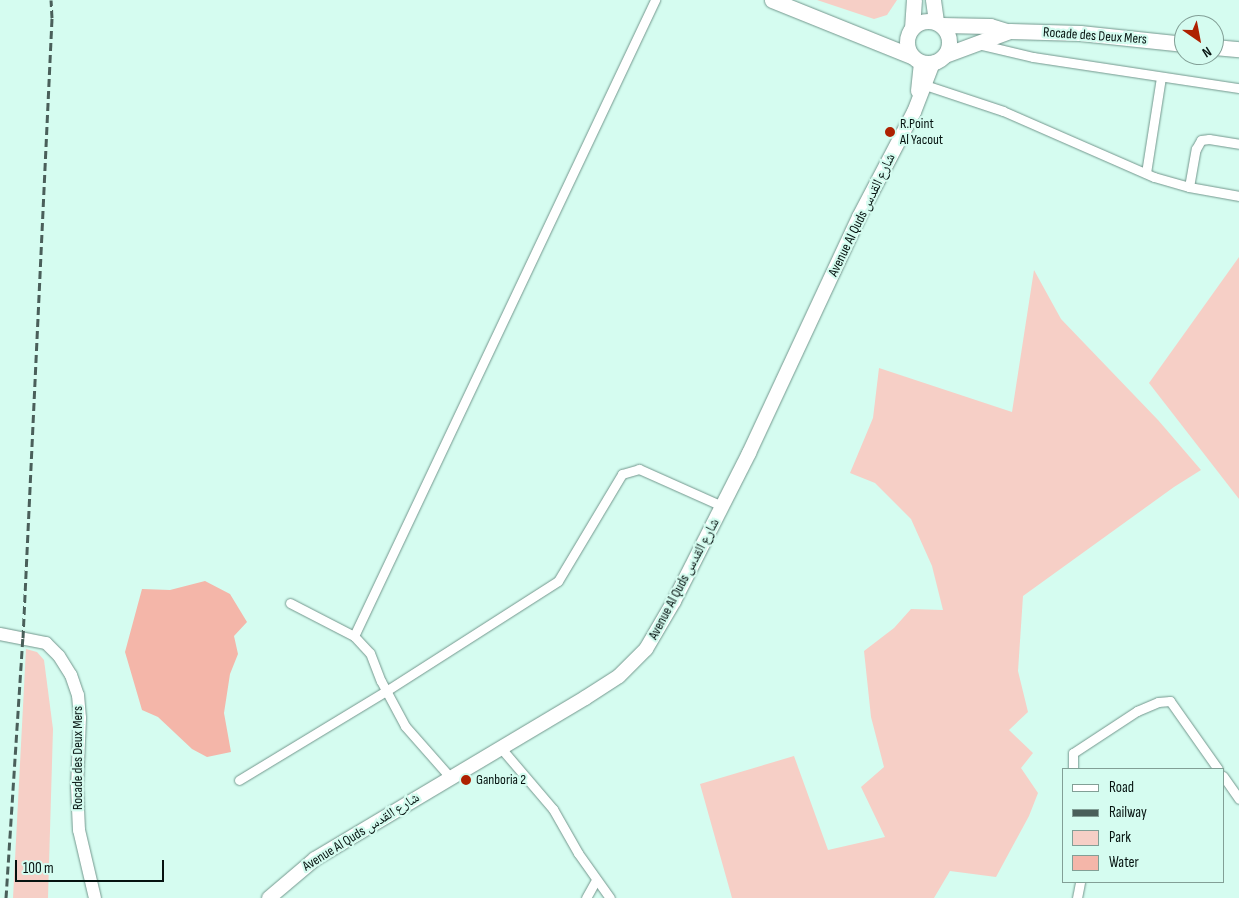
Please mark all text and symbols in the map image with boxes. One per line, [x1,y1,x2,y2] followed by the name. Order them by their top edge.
[1174,15,1224,65] north arrow
[1043,24,1147,48] street label: Rocade des Deux Mers
[1199,43,1215,61] text: N
[900,116,943,148] place label: R.Point Al Yacout
[884,126,896,138] marker: R.Point Al Yacout
[825,151,899,279] street label: Avenue Al Quds شارع القدس
[645,516,723,642] street label: Avenue Al Quds شارع القدس
[70,706,86,810] street label: Rocade des Deux Mers
[1062,768,1224,883] legend
[476,772,526,788] place label: Ganboria 2
[460,774,472,786] marker: Ganboria 2
[1109,778,1134,797] text: Road
[299,789,423,875] street label: Avenue Al Quds شارع القدس
[1109,803,1147,822] text: Railway
[1109,828,1131,847] text: Park
[18,850,166,882] scale bar
[1109,853,1139,872] text: Water
[23,859,54,878] text: 100 m

